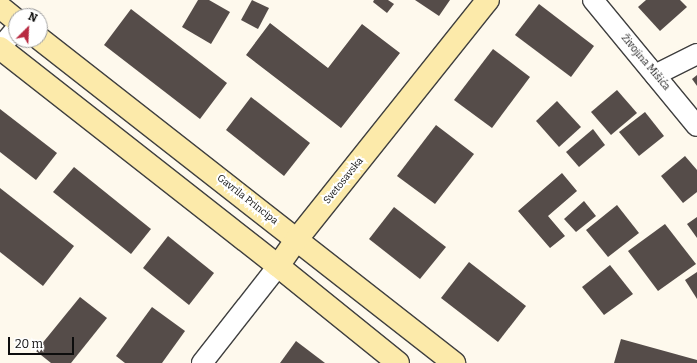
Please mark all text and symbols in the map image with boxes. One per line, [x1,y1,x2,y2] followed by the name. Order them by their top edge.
[8,8,48,48] north arrow
[26,10,39,25] text: N
[618,33,672,93] street label: Živojina Mišića
[322,155,366,207] street label: Svetosavska
[214,172,280,228] street label: Gavrila Principa
[10,329,76,355] scale bar
[15,337,43,351] text: 20 m

